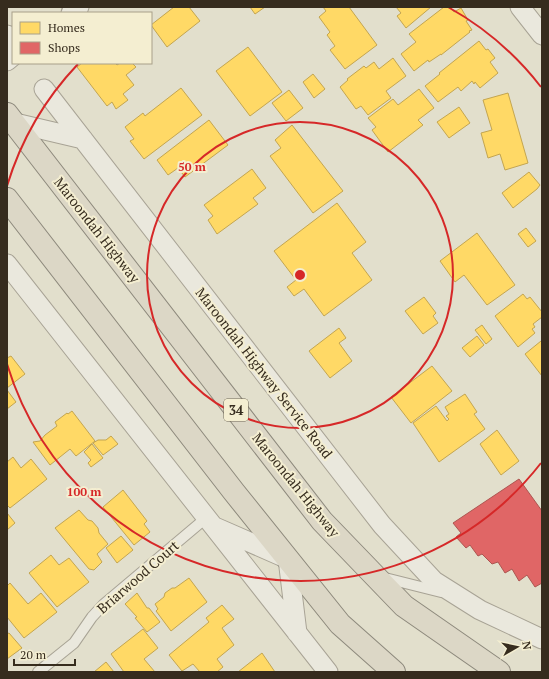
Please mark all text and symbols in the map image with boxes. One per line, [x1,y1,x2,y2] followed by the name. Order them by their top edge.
[12,12,152,64] legend
[48,20,85,35] text: Homes
[48,40,80,55] text: Shops
[178,159,206,174] text: 50 m
[50,173,145,287] street label: Maroondah Highway
[293,268,307,282] centre of rings
[192,283,337,462] street label: Maroondah Highway Service Road
[224,399,248,421] road number: 34
[248,429,345,542] street label: Maroondah Highway
[67,484,101,499] text: 100 m
[93,535,183,617] street label: Briarwood Court
[497,627,537,667] north arrow
[519,640,535,651] text: N
[14,641,75,667] scale bar
[20,647,47,662] text: 20 m

